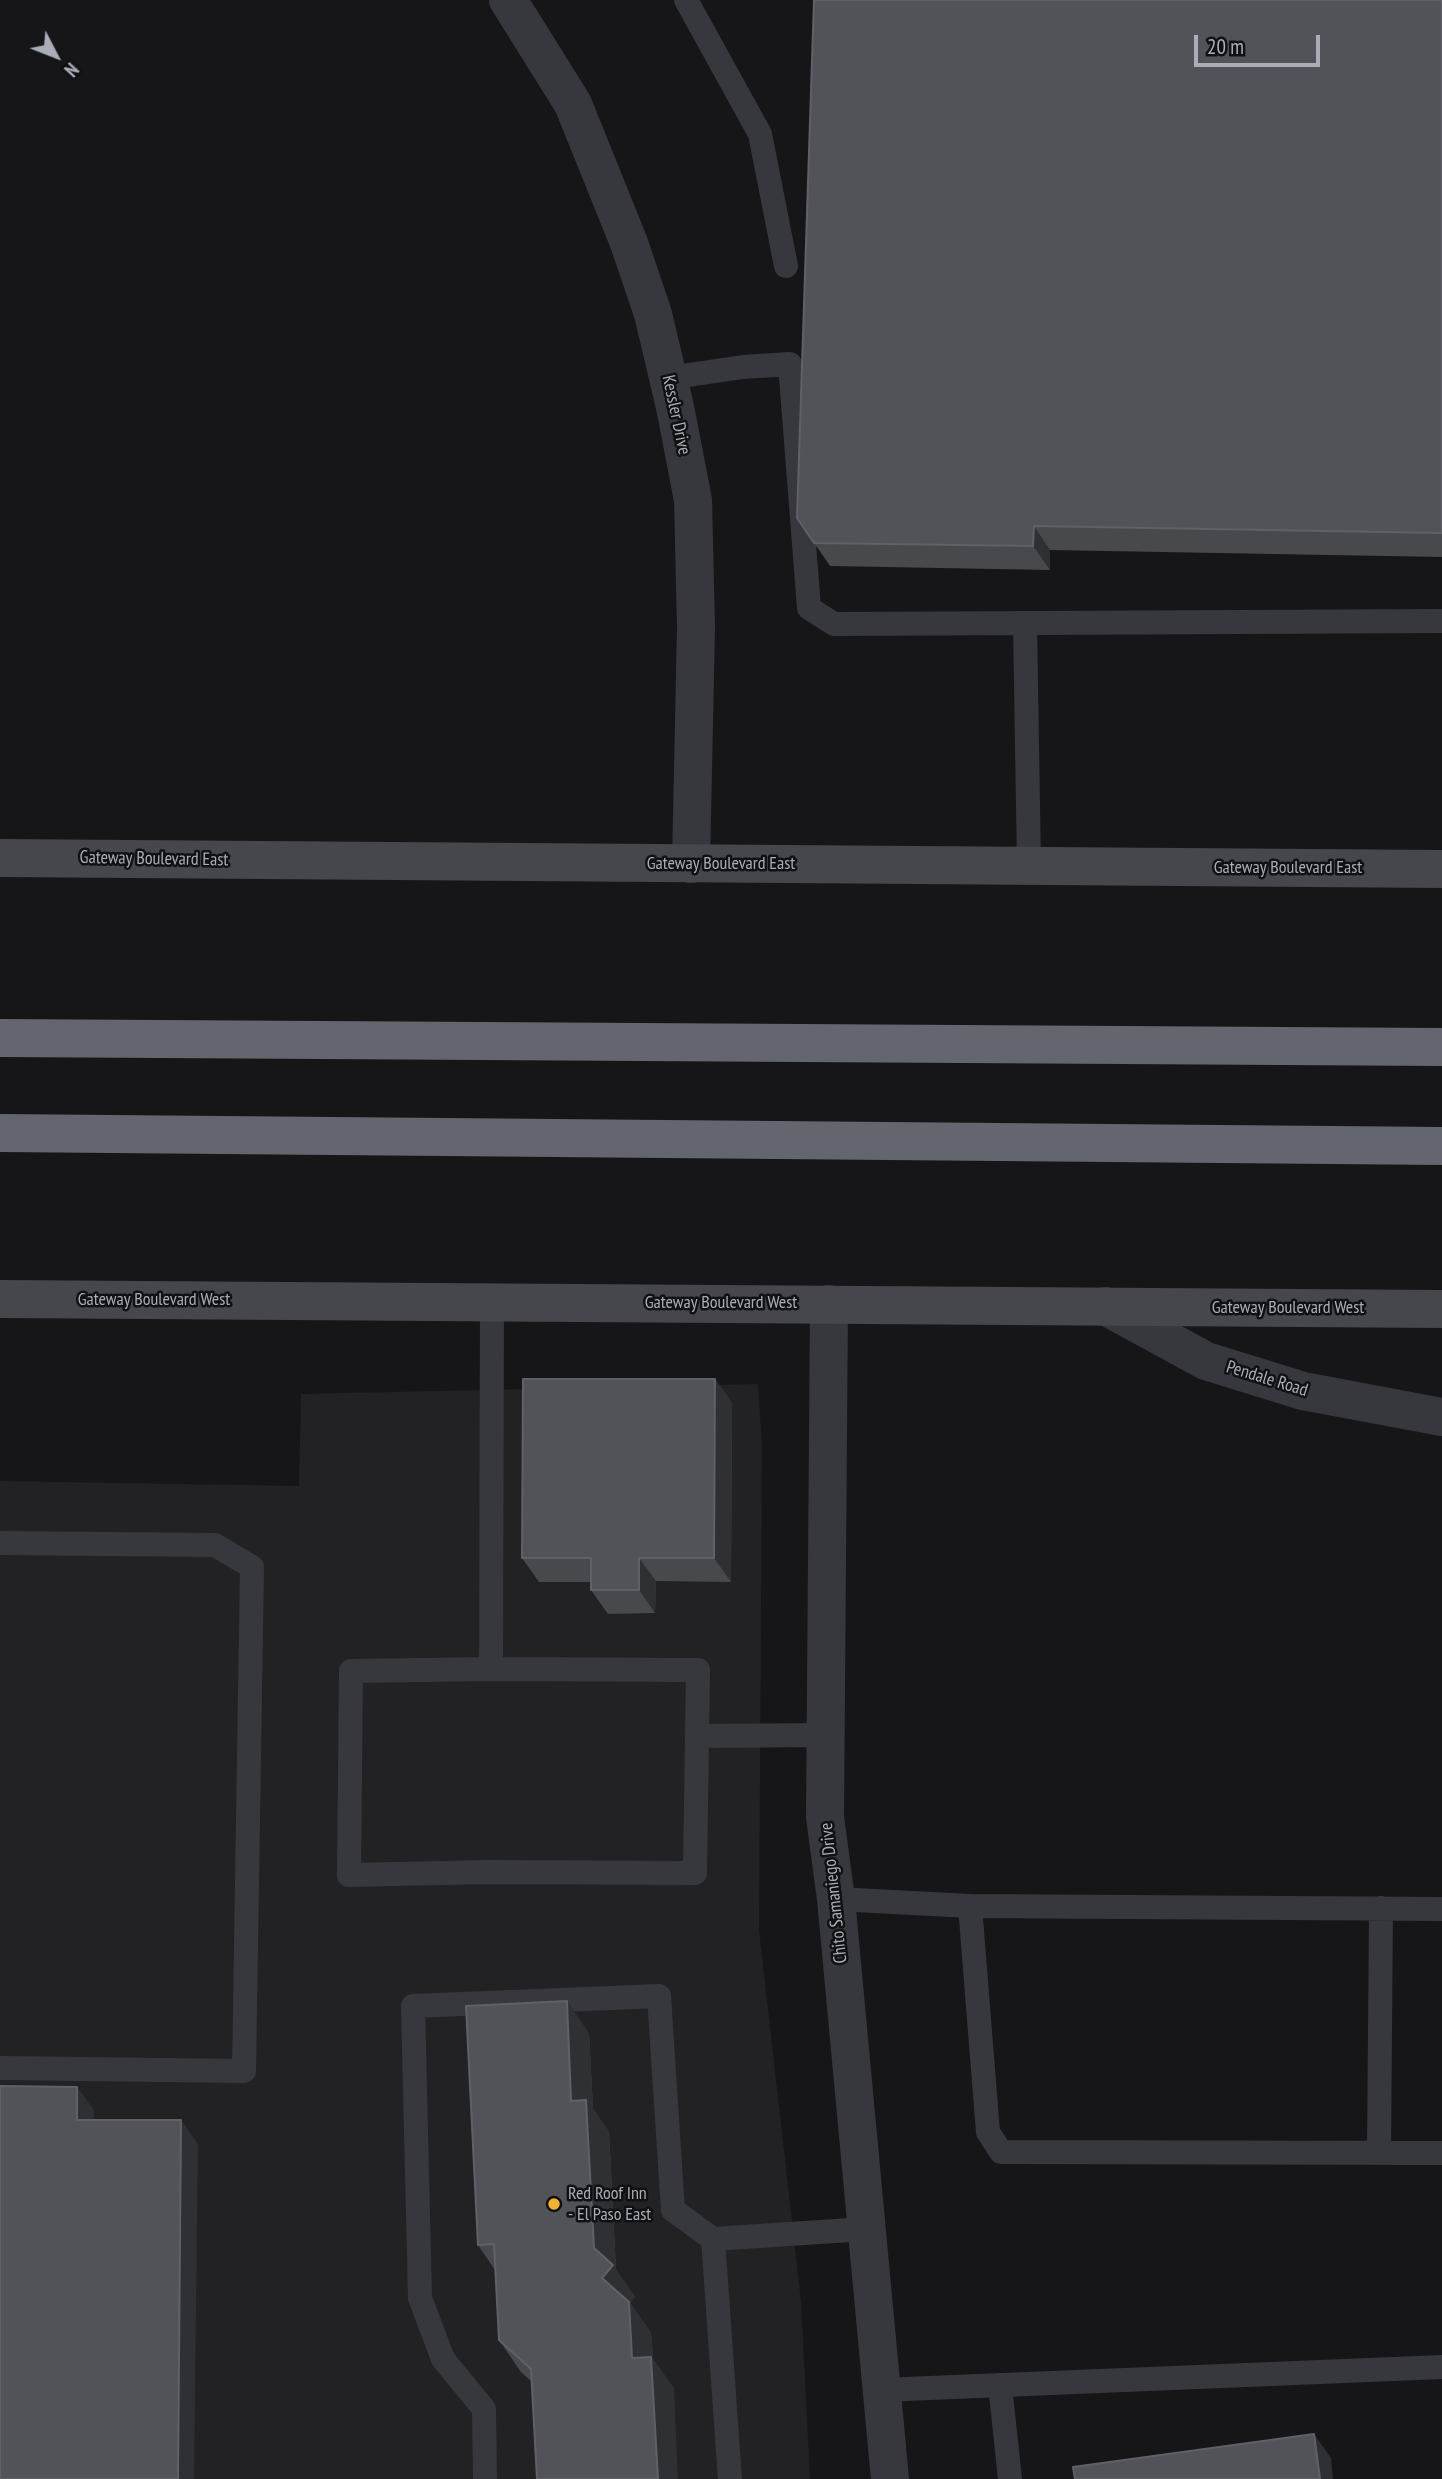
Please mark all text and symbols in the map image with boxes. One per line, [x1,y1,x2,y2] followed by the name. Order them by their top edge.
[21,21,91,91] north arrow
[1197,21,1323,65] scale bar
[1207,33,1244,60] text: 20 m
[59,58,84,82] text: N
[657,373,695,457] street label: Kessler Drive
[80,847,228,871] street label: Gateway Boulevard East
[647,853,795,875] street label: Gateway Boulevard East
[1214,857,1362,879] street label: Gateway Boulevard East
[78,1289,230,1311] street label: Gateway Boulevard West
[645,1292,797,1314] street label: Gateway Boulevard West
[1212,1297,1364,1319] street label: Gateway Boulevard West
[1224,1356,1310,1402] street label: Pendale Road
[816,1822,852,1964] street label: Chito Samaniego Drive
[568,2183,651,2226] place label: Red Roof Inn - El Paso East
[546,2196,562,2212] marker: Red Roof Inn - El Paso East

